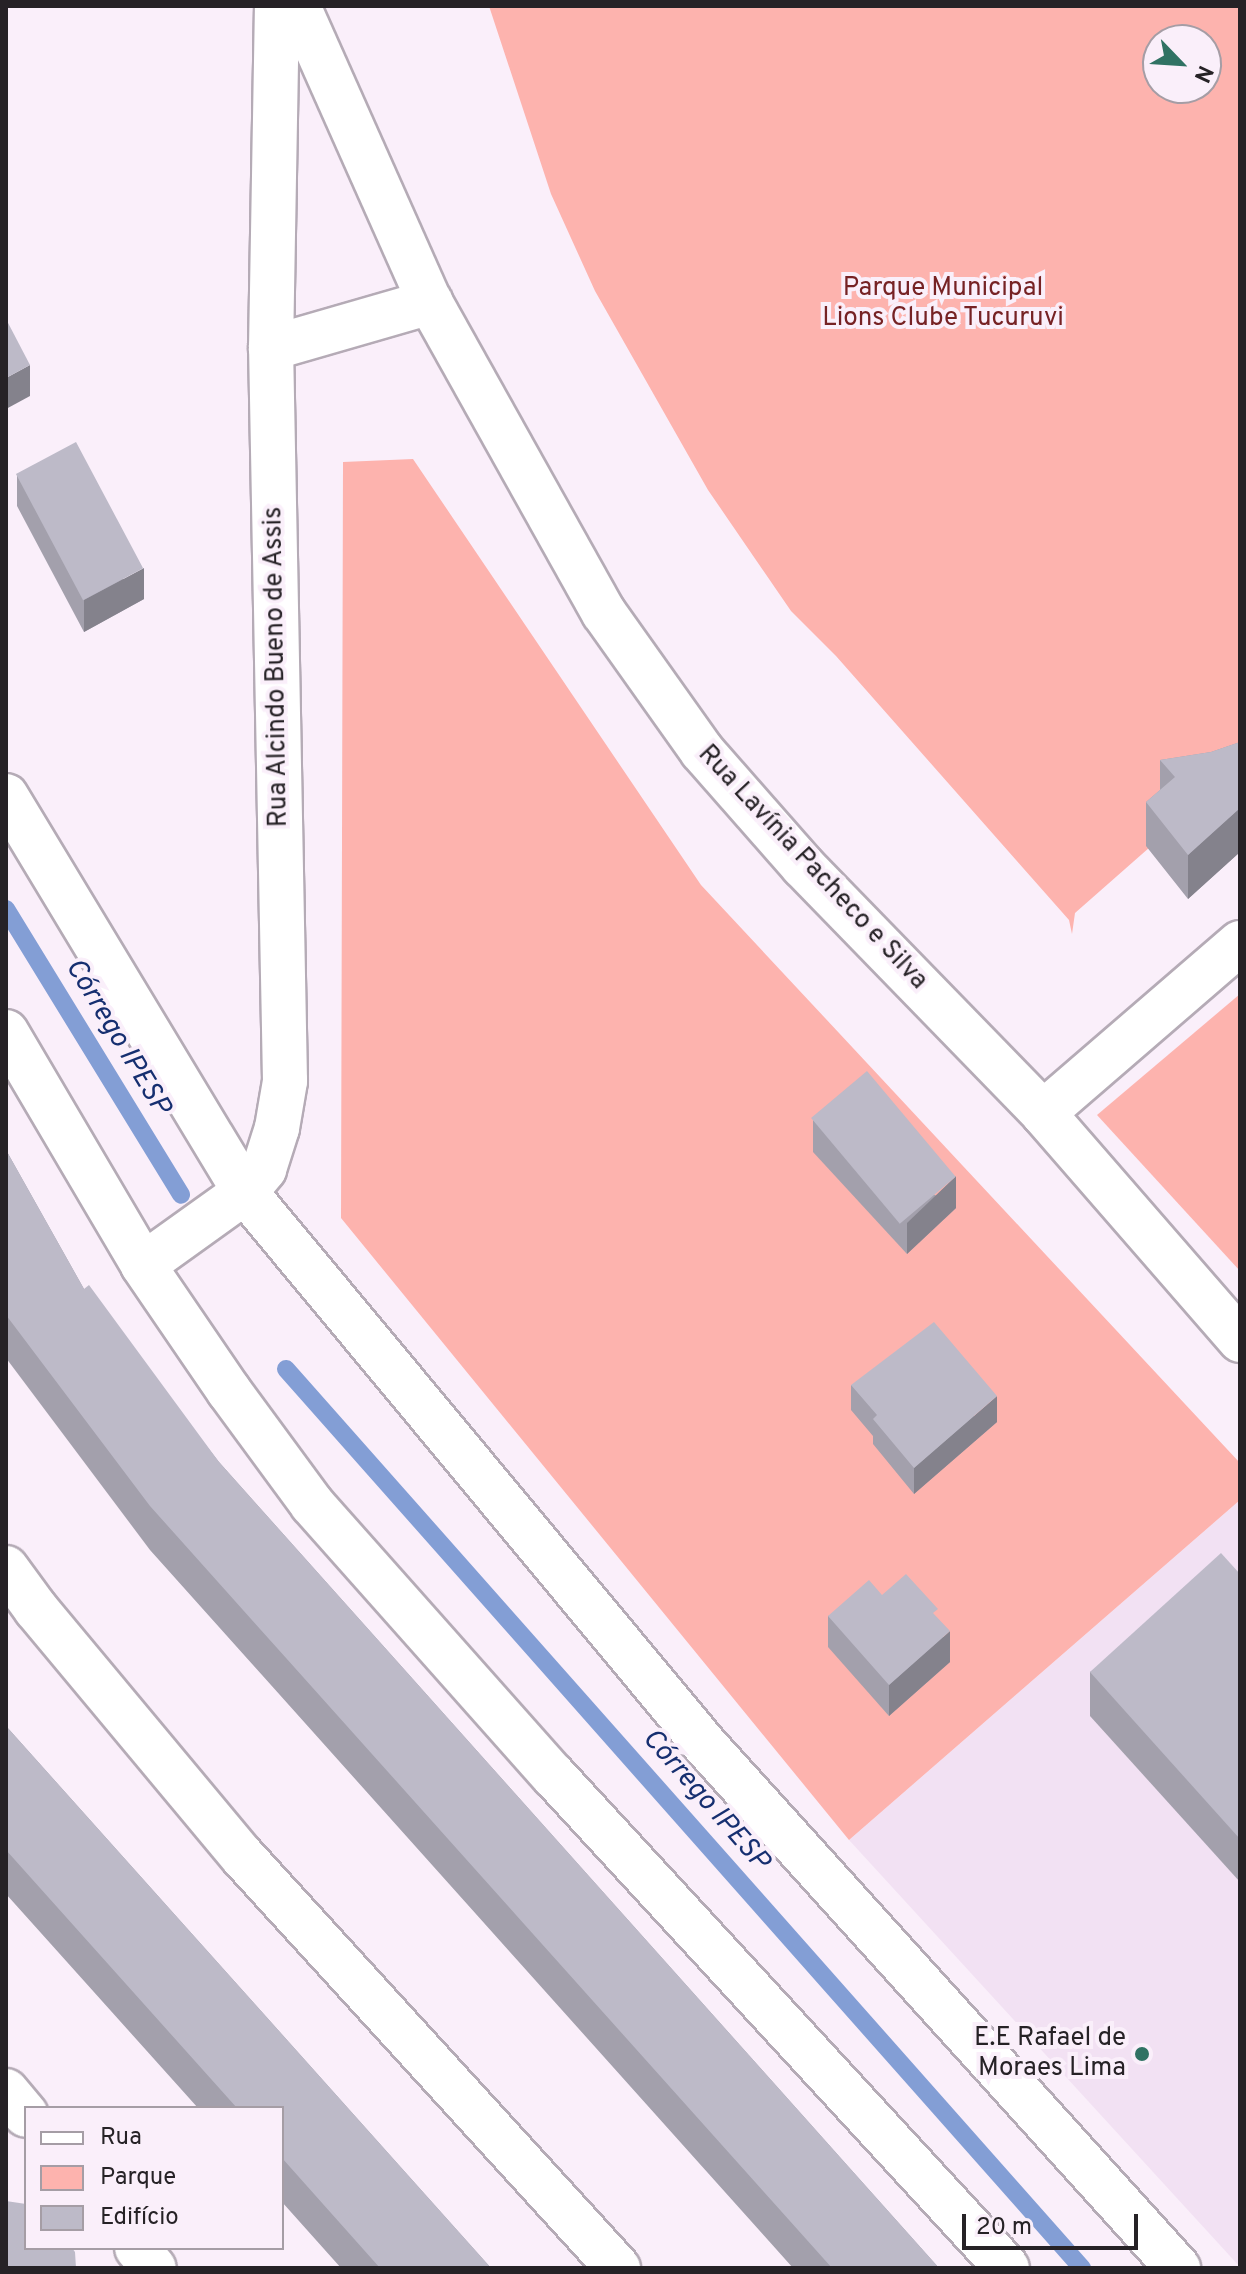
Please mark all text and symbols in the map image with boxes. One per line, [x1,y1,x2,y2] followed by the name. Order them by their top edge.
[1142,24,1222,104] north arrow
[1187,61,1218,86] text: N
[822,273,1064,334] park label: Parque Municipal Lions Clube Tucuruvi
[259,505,295,829] street label: Rua Alcindo Bueno de Assis
[691,739,933,997] street label: Rua Lavínia Pacheco e Silva
[57,953,177,1121] water label: Córrego IPESP
[634,1722,776,1878] water label: Córrego IPESP
[974,2023,1126,2084] place label: E.E Rafael de Moraes Lima
[1133,2045,1151,2063] marker: E.E Rafael de Moraes Lima
[24,2106,284,2250] legend
[100,2123,142,2153] text: Rua
[100,2163,176,2193] text: Parque
[966,2198,1142,2248] scale bar
[100,2203,179,2233] text: Edifício
[976,2213,1032,2243] text: 20 m

